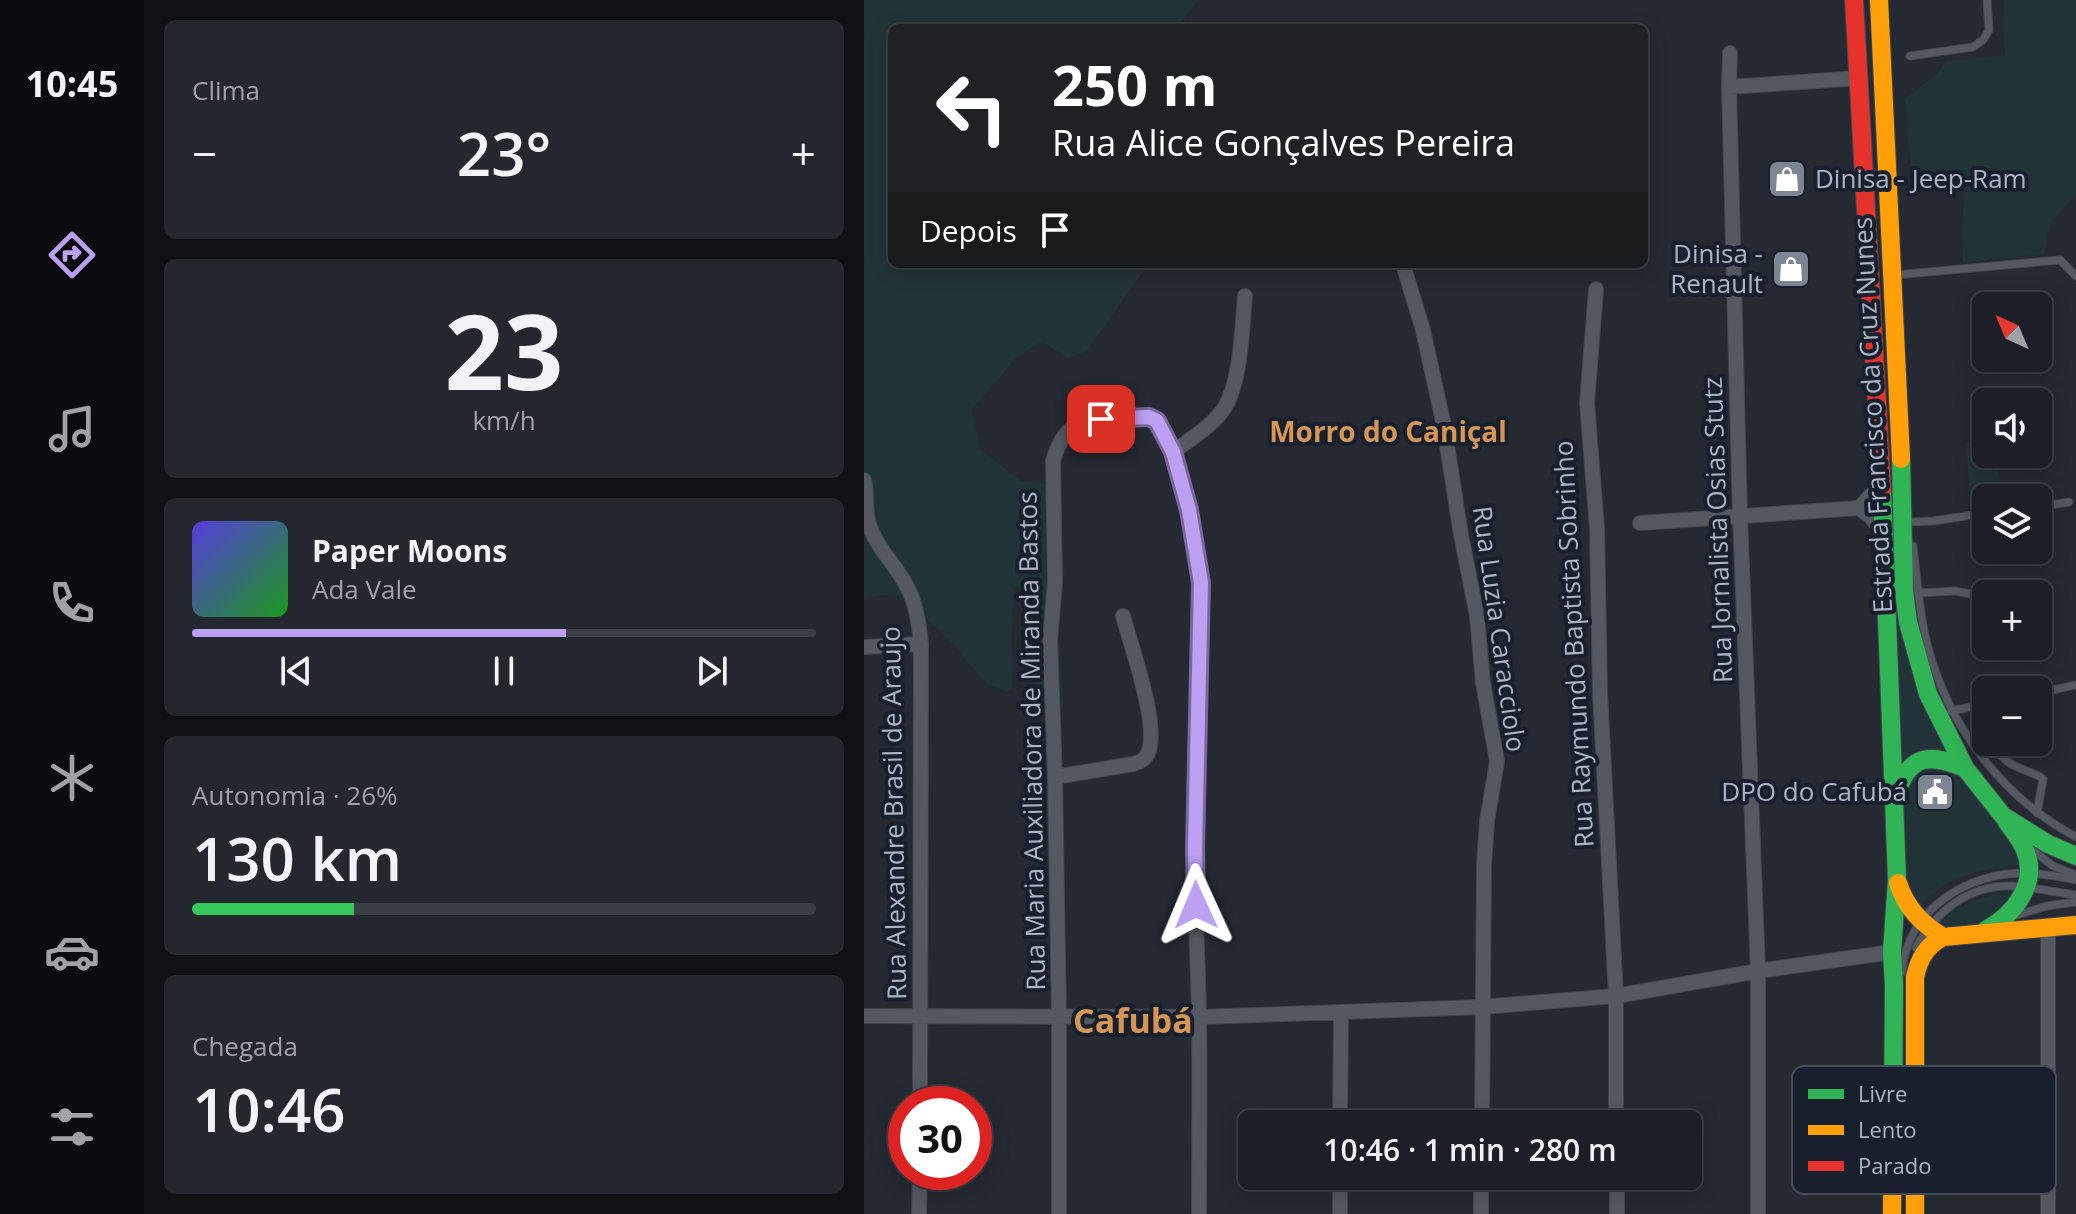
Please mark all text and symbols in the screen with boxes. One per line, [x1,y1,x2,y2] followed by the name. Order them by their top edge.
[1052,46,1218,122] text: 250 m
[920,56,1024,160] icon: left
[26,59,118,108] text: 10:45
[192,72,260,108] text: Clima
[457,112,551,194] text: 23°
[1052,118,1515,167] text: Rua Alice Gonçalves Pereira
[192,123,217,183] text: −
[791,123,816,183] text: +
[1766,158,1808,200] shop icon: Dinisa - Jeep-Ram
[1815,160,2027,196] place label: Dinisa - Jeep-Ram
[1033,208,1077,252] icon: arrive
[920,210,1017,251] text: Depois
[1844,216,1900,614] street label: Estrada Francisco da Cruz Nunes
[44,227,100,283] icon: directions
[1670,235,1763,301] place label: Dinisa - Renault
[1770,248,1812,290] shop icon: Dinisa - Renault
[445,279,563,420] text: 23
[1972,292,2052,372] north arrow
[1972,292,2052,756] map controls
[1694,376,1740,684] street label: Rua Jornalista Osias Stutz
[1067,385,1135,453] pin
[1972,388,2052,468] button: sound
[1079,397,1123,441] icon: arrive
[44,401,100,457] icon: music
[472,402,536,438] text: km/h
[1269,412,1507,450] district label: Morro do Caniçal
[1544,440,1602,848] street label: Rua Raymundo Baptista Sobrinho
[1972,484,2052,564] button: layers
[1009,491,1053,991] street label: Rua Maria Auxiliadora de Miranda Bastos
[1465,504,1535,754] street label: Rua Luzia Caracciolo
[312,530,507,571] text: Paper Moons
[312,571,417,607] text: Ada Vale
[44,575,100,631] icon: phone
[1972,580,2052,660] button: +
[872,626,914,1000] street label: Rua Alexandre Brasil de Araujo
[274,649,318,693] icon: previous
[482,649,526,693] icon: pause
[690,649,734,693] icon: next
[1972,676,2052,756] button: −
[44,750,100,806] icon: climate
[1914,771,1956,813] public building icon: DPO do Cafubá
[1721,773,1907,809] place label: DPO do Cafubá
[192,777,398,813] text: Autonomia · 26%
[192,817,402,899] text: 130 km
[1154,863,1238,947] position arrow
[44,924,100,980] icon: car
[1073,997,1193,1043] district label: Cafubá
[192,1028,298,1064] text: Chegada
[1792,1066,2056,1194] legend
[192,1068,346,1150] text: 10:46
[1858,1078,1907,1108] text: Livre
[888,1086,992,1190] speed limit sign: 30
[44,1099,100,1155] icon: filters
[1858,1114,1916,1144] text: Lento
[1323,1129,1617,1170] text: 10:46 · 1 min · 280 m
[1858,1150,1931,1180] text: Parado

